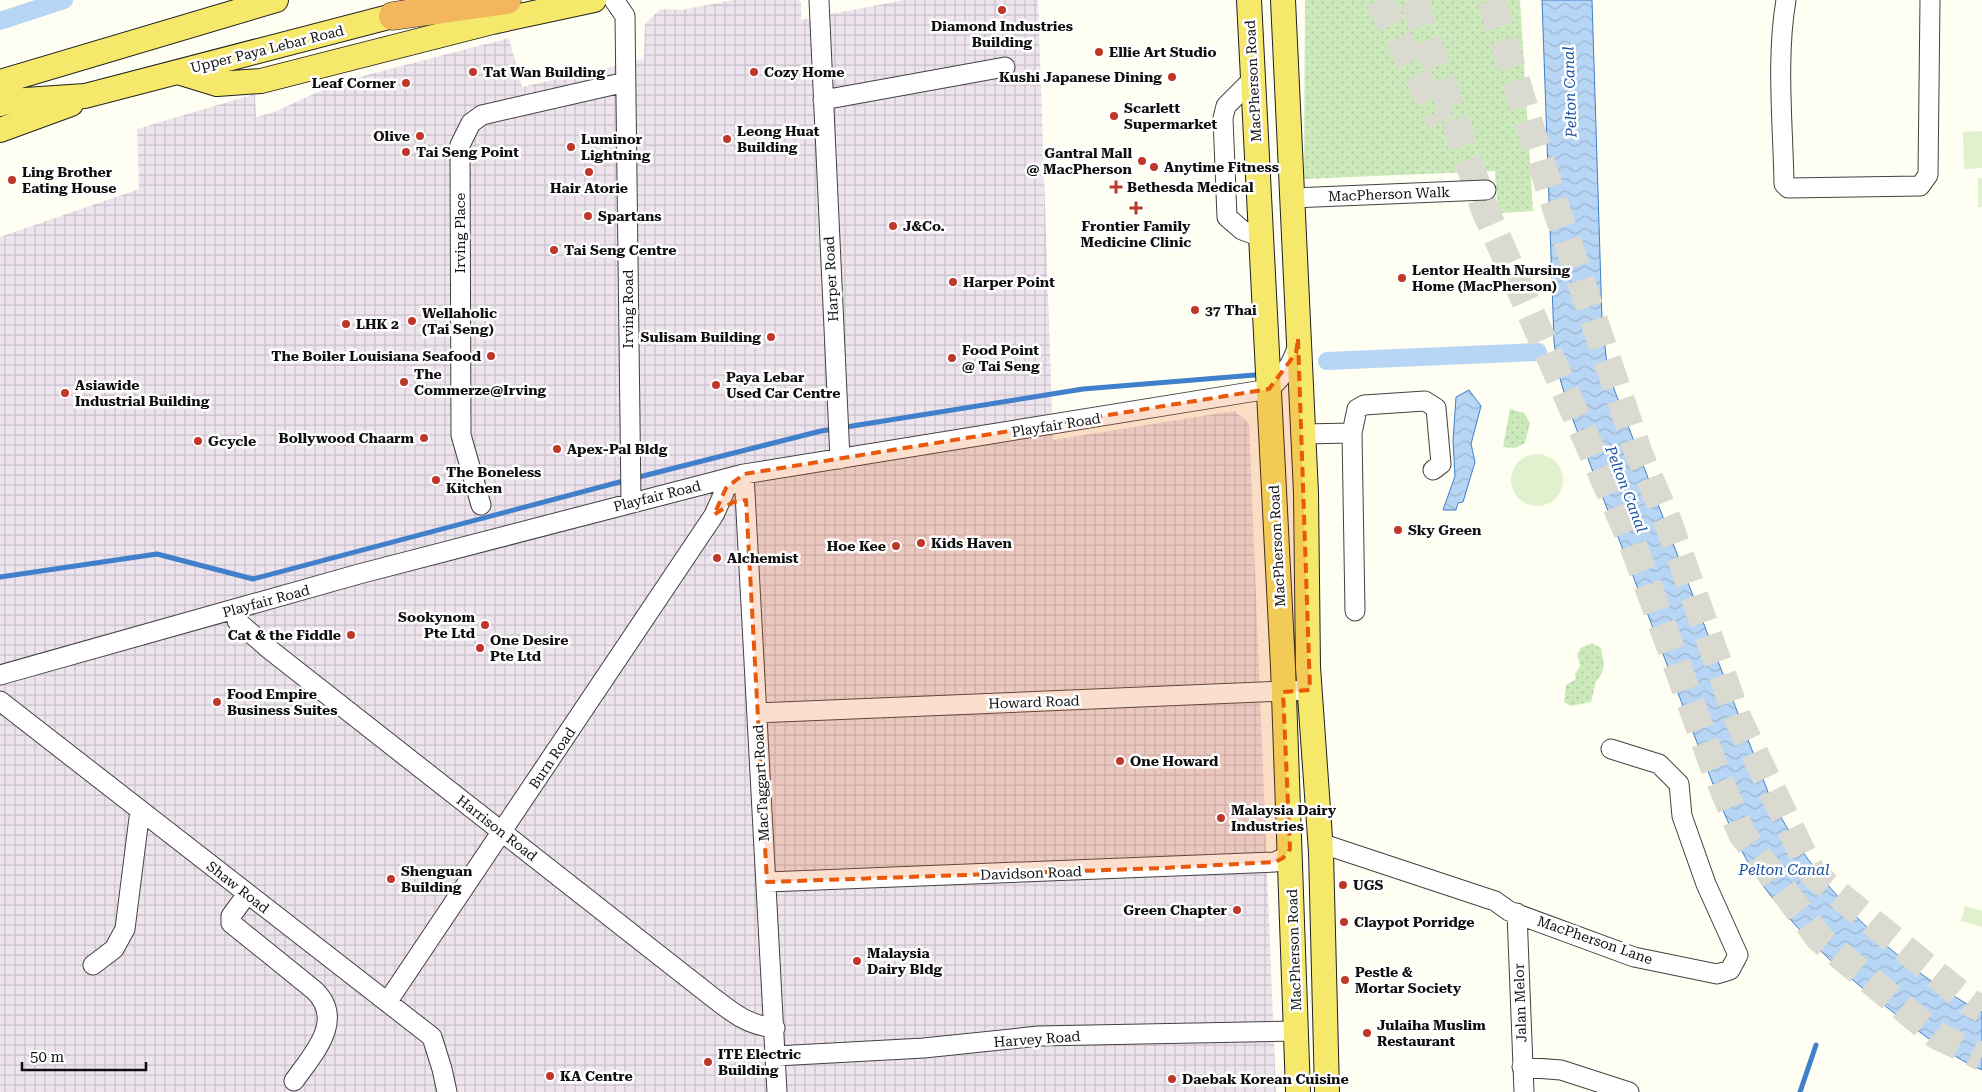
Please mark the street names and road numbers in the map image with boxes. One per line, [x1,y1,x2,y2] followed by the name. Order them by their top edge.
[1242,20,1264,142] street label: MacPherson Road
[189,22,345,76] street label: Upper Paya Lebar Road
[1328,184,1450,204] street label: MacPherson Walk
[452,192,468,273] street label: Irving Place
[821,236,841,322] street label: Harper Road
[620,270,636,348] street label: Irving Road
[1010,410,1102,440] street label: Playfair Road
[612,477,702,515] street label: Playfair Road
[1266,485,1288,607] street label: MacPherson Road
[221,582,311,620] street label: Playfair Road
[988,692,1080,712] street label: Howard Road
[526,724,578,792] street label: Burn Road
[750,724,772,842] street label: MacTaggart Road
[454,792,540,864] street label: Harrison Road
[204,858,272,916] street label: Shaw Road
[980,863,1082,883] street label: Davidson Road
[1284,889,1304,1011] street label: MacPherson Road
[1535,913,1655,967] street label: MacPherson Lane
[1511,963,1529,1043] street label: Jalan Melor
[993,1028,1081,1050] street label: Harvey Road

